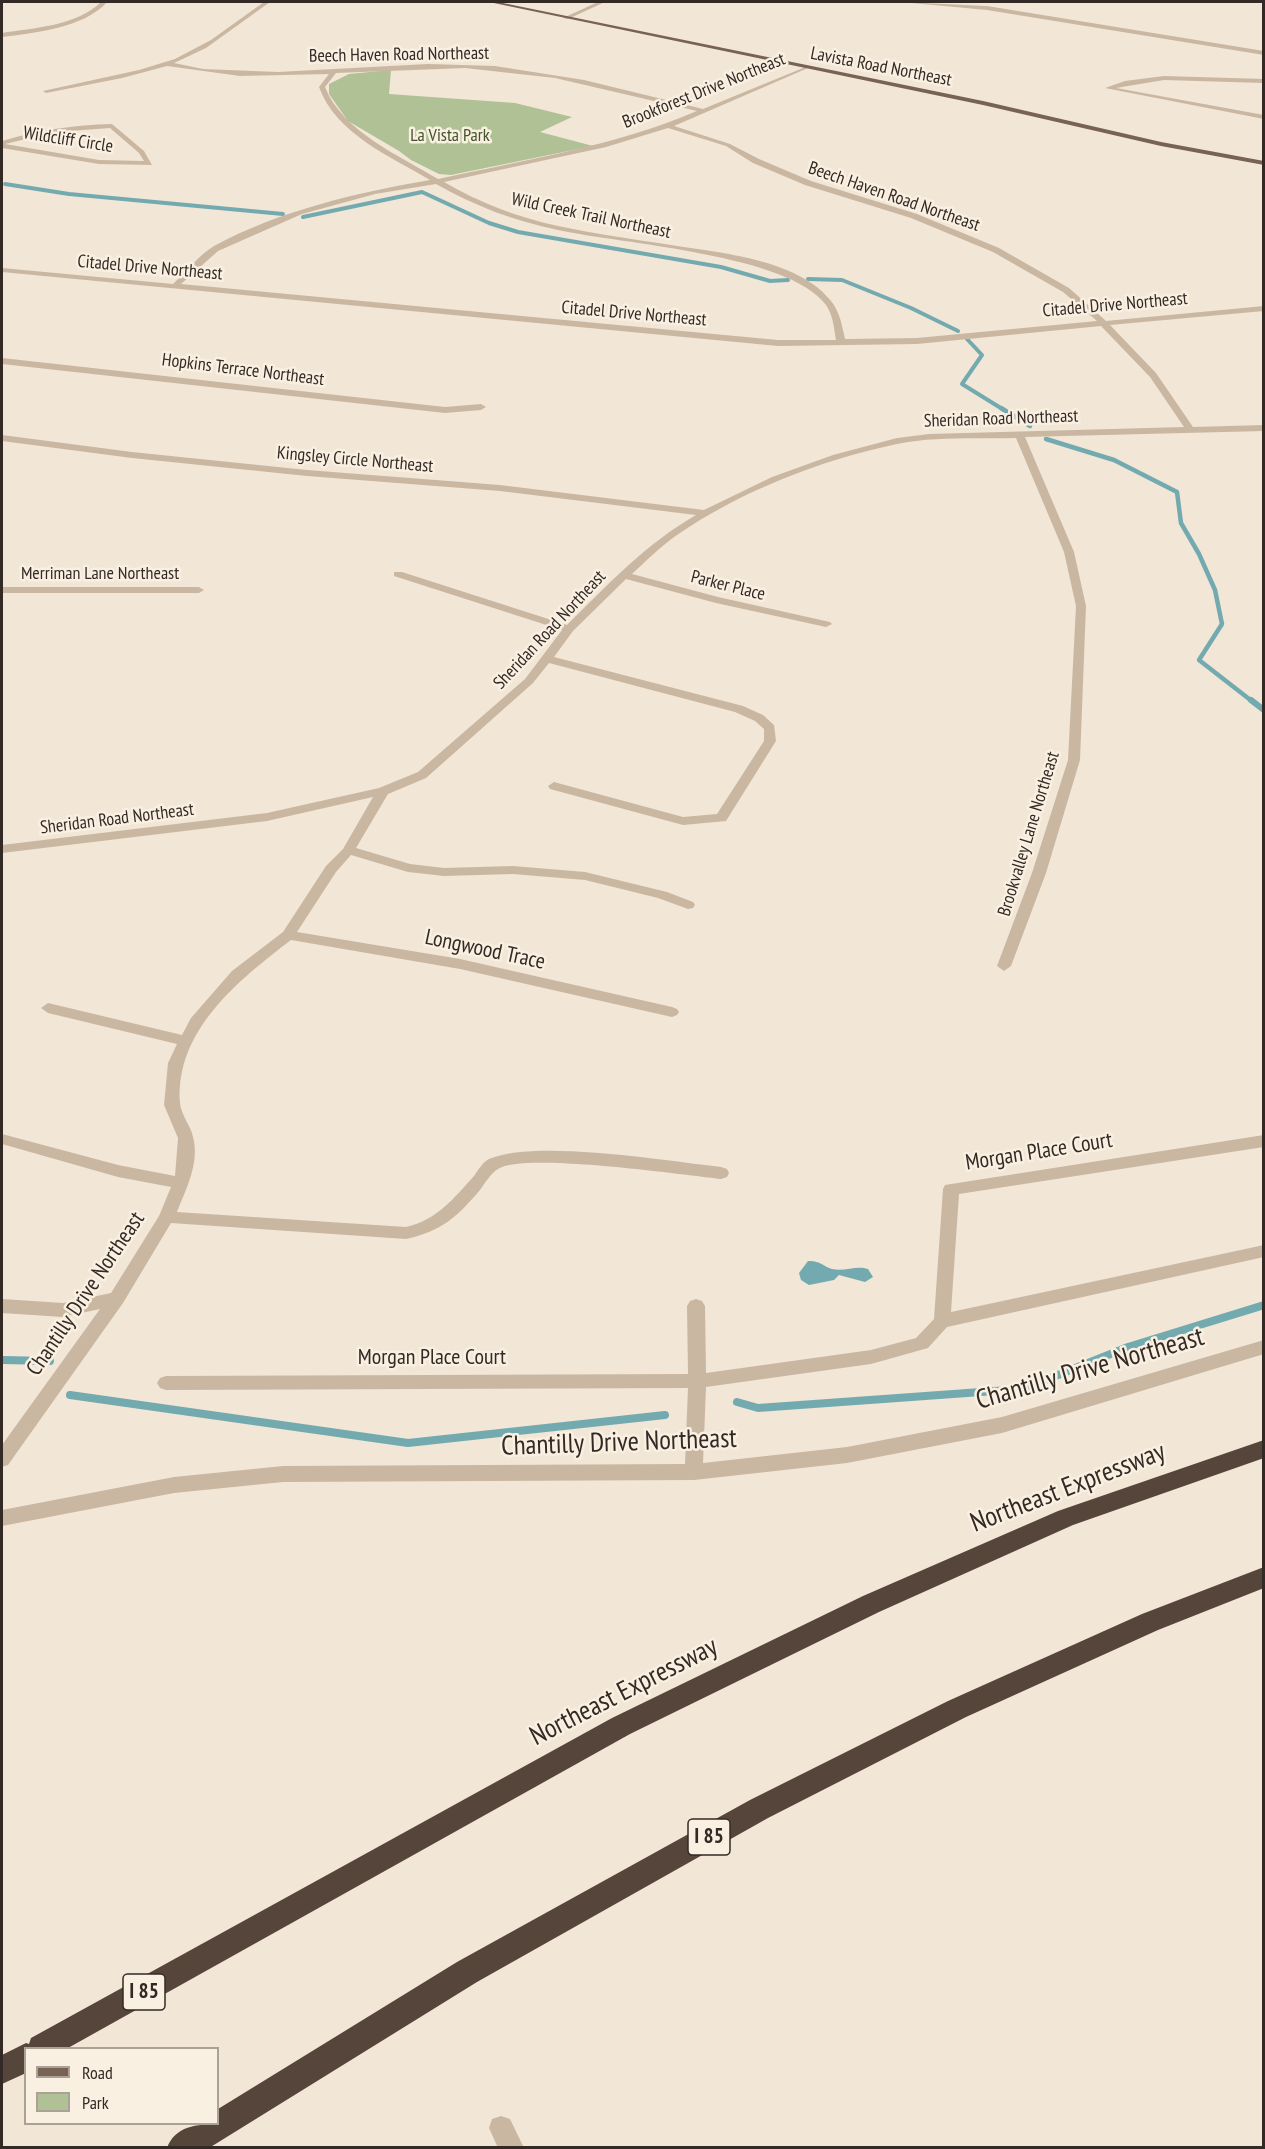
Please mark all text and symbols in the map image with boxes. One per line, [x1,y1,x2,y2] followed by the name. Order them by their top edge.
[309,43,489,67] street label: Beech Haven Road Northeast
[809,43,953,91] street label: Lavista Road Northeast
[620,49,788,133] street label: Brookforest Drive Northeast
[22,122,114,158] street label: Wildcliff Circle
[410,125,490,147] park label: La Vista Park
[805,157,983,237] street label: Beech Haven Road Northeast
[509,189,673,243] street label: Wild Creek Trail Northeast
[77,251,223,285] street label: Citadel Drive Northeast
[1042,288,1188,322] street label: Citadel Drive Northeast
[561,297,707,331] street label: Citadel Drive Northeast
[161,349,325,391] street label: Hopkins Terrace Northeast
[923,406,1079,432] street label: Sheridan Road Northeast
[276,442,434,478] street label: Kingsley Circle Northeast
[21,563,179,585] street label: Merriman Lane Northeast
[489,566,611,694] street label: Sheridan Road Northeast
[689,566,767,606] street label: Parker Place
[994,749,1064,919] street label: Brookvalley Lane Northeast
[39,799,195,839] street label: Sheridan Road Northeast
[423,924,547,976] street label: Longwood Trace
[964,1127,1114,1177] street label: Morgan Place Court
[21,1207,151,1381] street label: Chantilly Drive Northeast
[972,1321,1208,1417] street label: Chantilly Drive Northeast
[358,1345,506,1371] street label: Morgan Place Court
[501,1423,737,1463] street label: Chantilly Drive Northeast
[966,1436,1170,1540] street label: Northeast Expressway
[525,1631,723,1753] street label: Northeast Expressway
[688,1819,730,1855] road number: I 85
[123,1974,165,2010] road number: I 85
[24,2047,219,2125] legend
[82,2061,113,2084] text: Road
[82,2091,109,2114] text: Park

